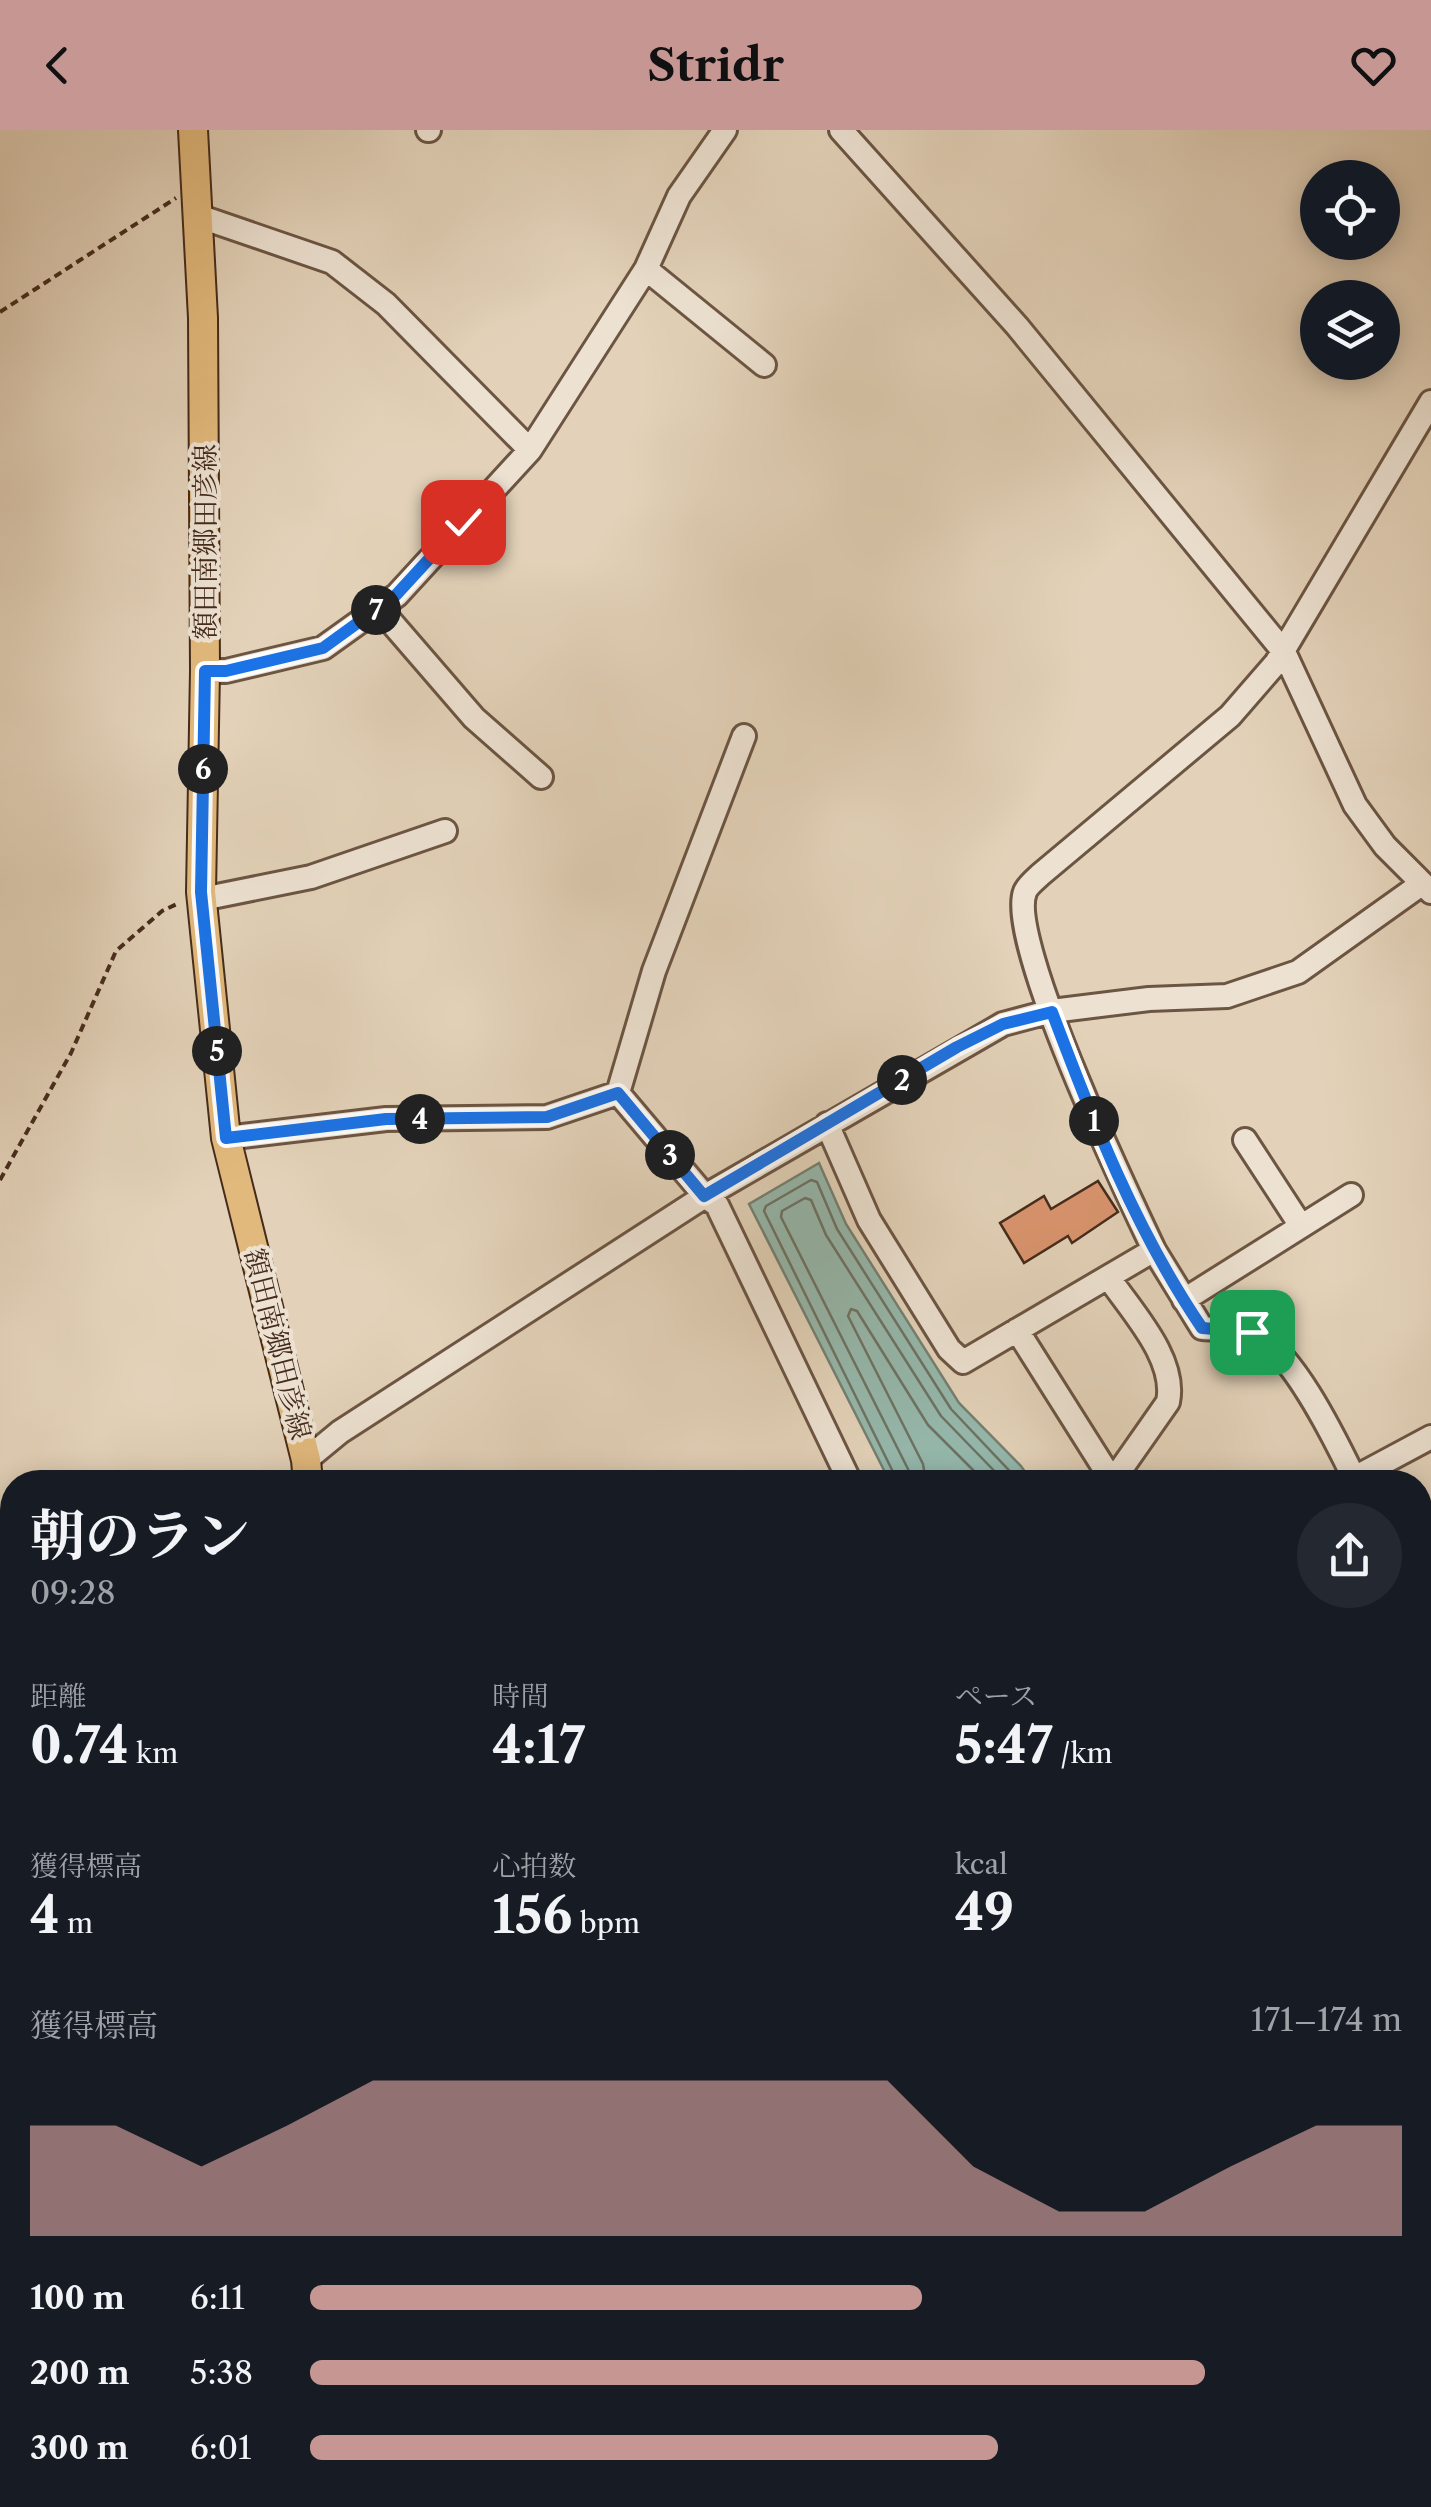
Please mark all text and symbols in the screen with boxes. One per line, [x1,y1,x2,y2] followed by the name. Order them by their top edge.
[647,37,784,93] text: Stridr
[30,38,85,93] icon: back
[1346,38,1401,93] icon: heart
[1300,160,1400,380] map controls
[1300,160,1400,260] button: locate
[1300,280,1400,380] button: layers
[188,444,222,640] street label: 額田南郷田彦線
[421,480,506,565] pin
[436,495,491,550] icon: check
[351,585,401,635] pin: 7
[369,593,383,627] text: 7
[178,744,228,794] pin: 6
[195,752,211,786] text: 6
[192,1026,242,1076] pin: 5
[209,1034,225,1068] text: 5
[877,1055,927,1105] pin: 2
[894,1063,910,1097] text: 2
[395,1094,445,1144] pin: 4
[1069,1096,1119,1146] pin: 1
[412,1102,428,1136] text: 4
[1088,1104,1100,1138] text: 1
[645,1130,695,1180] pin: 3
[662,1138,678,1172] text: 3
[238,1245,318,1443] street label: 額田南郷田彦線
[1210,1290,1295,1375] pin
[1225,1305,1280,1360] icon: arrive
[30,1502,250,1569] text: 朝のラン
[1297,1503,1402,1608] button: share
[30,1573,115,1612] text: 09:28
[30,1679,86,1713] text: 距離
[492,1679,548,1713] text: 時間
[955,1679,1037,1713] text: ペース
[30,1714,129,1776] text: 0.74
[492,1714,585,1776] text: 4:17
[955,1714,1053,1776] text: 5:47
[129,1736,178,1770] text: km
[1053,1736,1113,1770] text: /km
[955,1847,1008,1881] text: kcal
[30,1849,142,1883] text: 獲得標高
[492,1849,576,1883] text: 心拍数
[955,1881,1014,1943] text: 49
[30,1884,60,1946] text: 4
[492,1884,572,1946] text: 156
[60,1906,93,1940] text: m
[572,1906,640,1940] text: bpm
[1251,2000,1402,2039] text: 171–174 m
[30,2006,158,2045] text: 獲得標高
[30,2278,125,2317] text: 100 m
[190,2278,245,2317] text: 6:11
[30,2353,130,2392] text: 200 m
[190,2353,253,2392] text: 5:38
[30,2428,129,2467] text: 300 m
[190,2428,251,2467] text: 6:01

